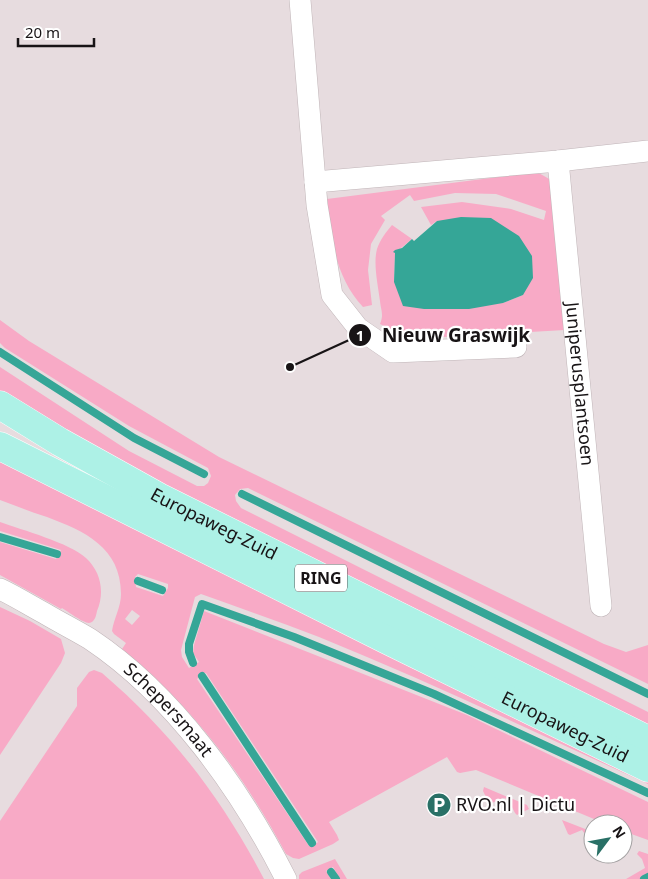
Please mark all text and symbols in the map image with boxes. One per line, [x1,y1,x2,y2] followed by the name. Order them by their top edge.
[18,15,94,47] scale bar
[25,22,60,42] text: 20 m
[560,299,600,467] street label: Juniperusplantsoen
[347,318,540,352] callout: Nieuw Graswijk
[382,322,530,348] text: Nieuw Graswijk
[356,325,364,345] text: 1
[147,482,282,565] street label: Europaweg-Zuid
[295,564,347,592] road number: RING
[119,657,219,762] street label: Schepersmaat
[498,685,633,768] street label: Europaweg-Zuid
[426,792,452,818] parking icon: RVO.nl | Dictu
[456,792,575,816] place label: RVO.nl | Dictu
[583,814,633,864] north arrow
[608,822,631,842] text: N

